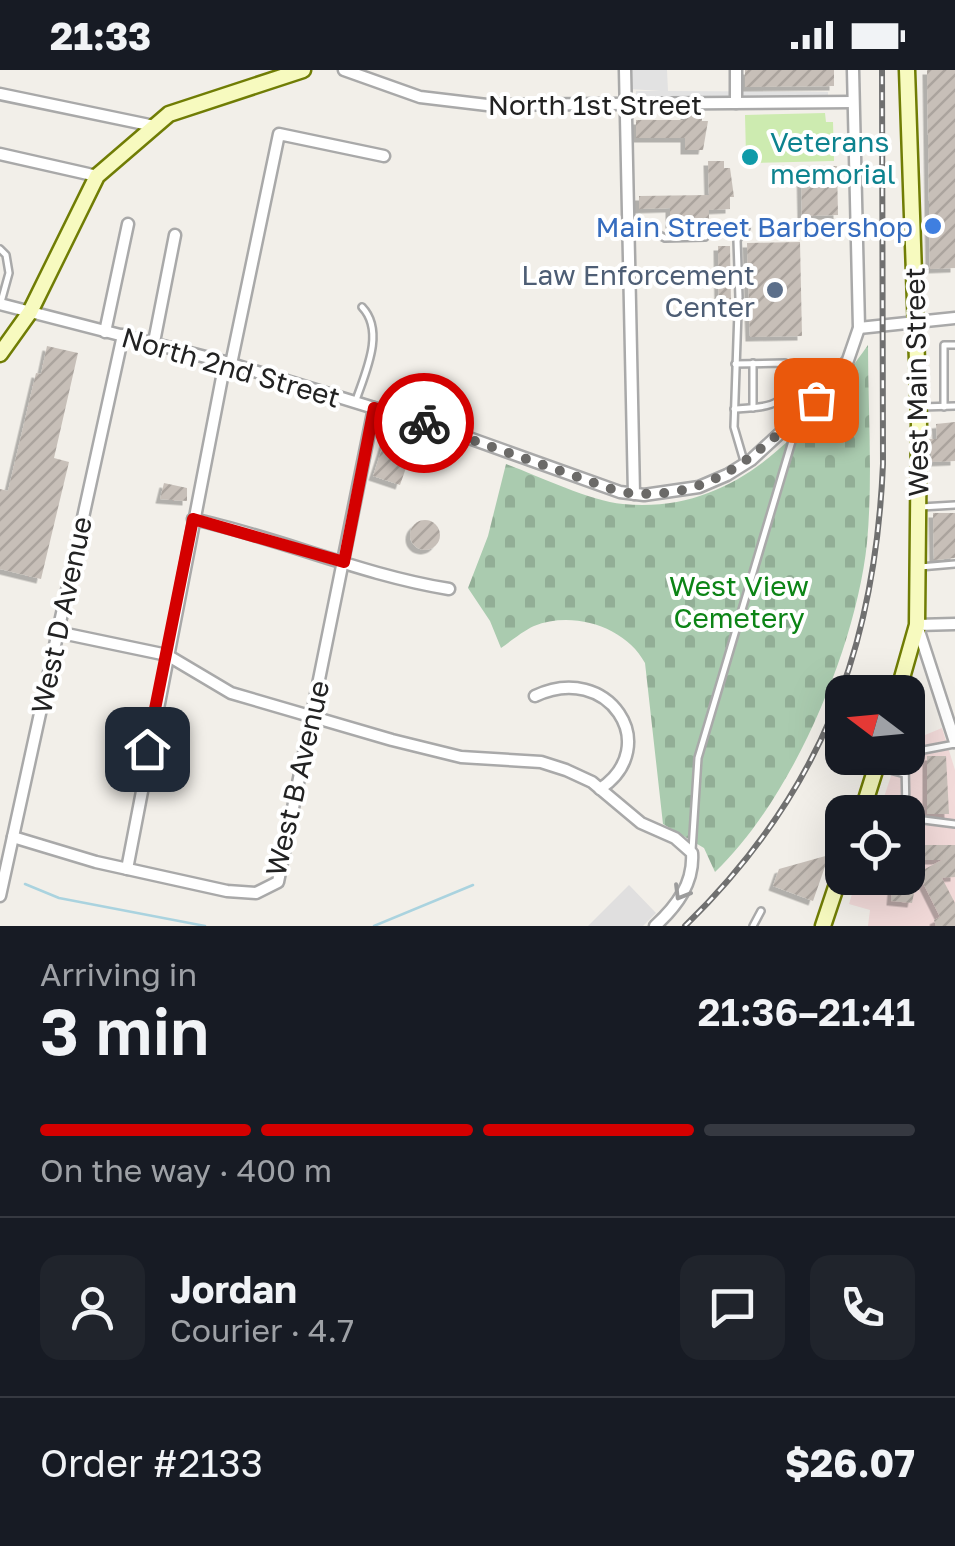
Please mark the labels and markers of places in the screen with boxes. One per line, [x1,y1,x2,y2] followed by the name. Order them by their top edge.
[770,125,896,190] place label: Veterans memorial
[739,146,761,168] marker: Veterans memorial
[596,210,913,243] place label: Main Street Barbershop
[922,215,944,237] marker: Main Street Barbershop
[521,258,755,323] place label: Law Enforcement Center
[764,279,786,301] marker: Law Enforcement Center
[774,358,859,443] pin
[105,707,190,792] pin

